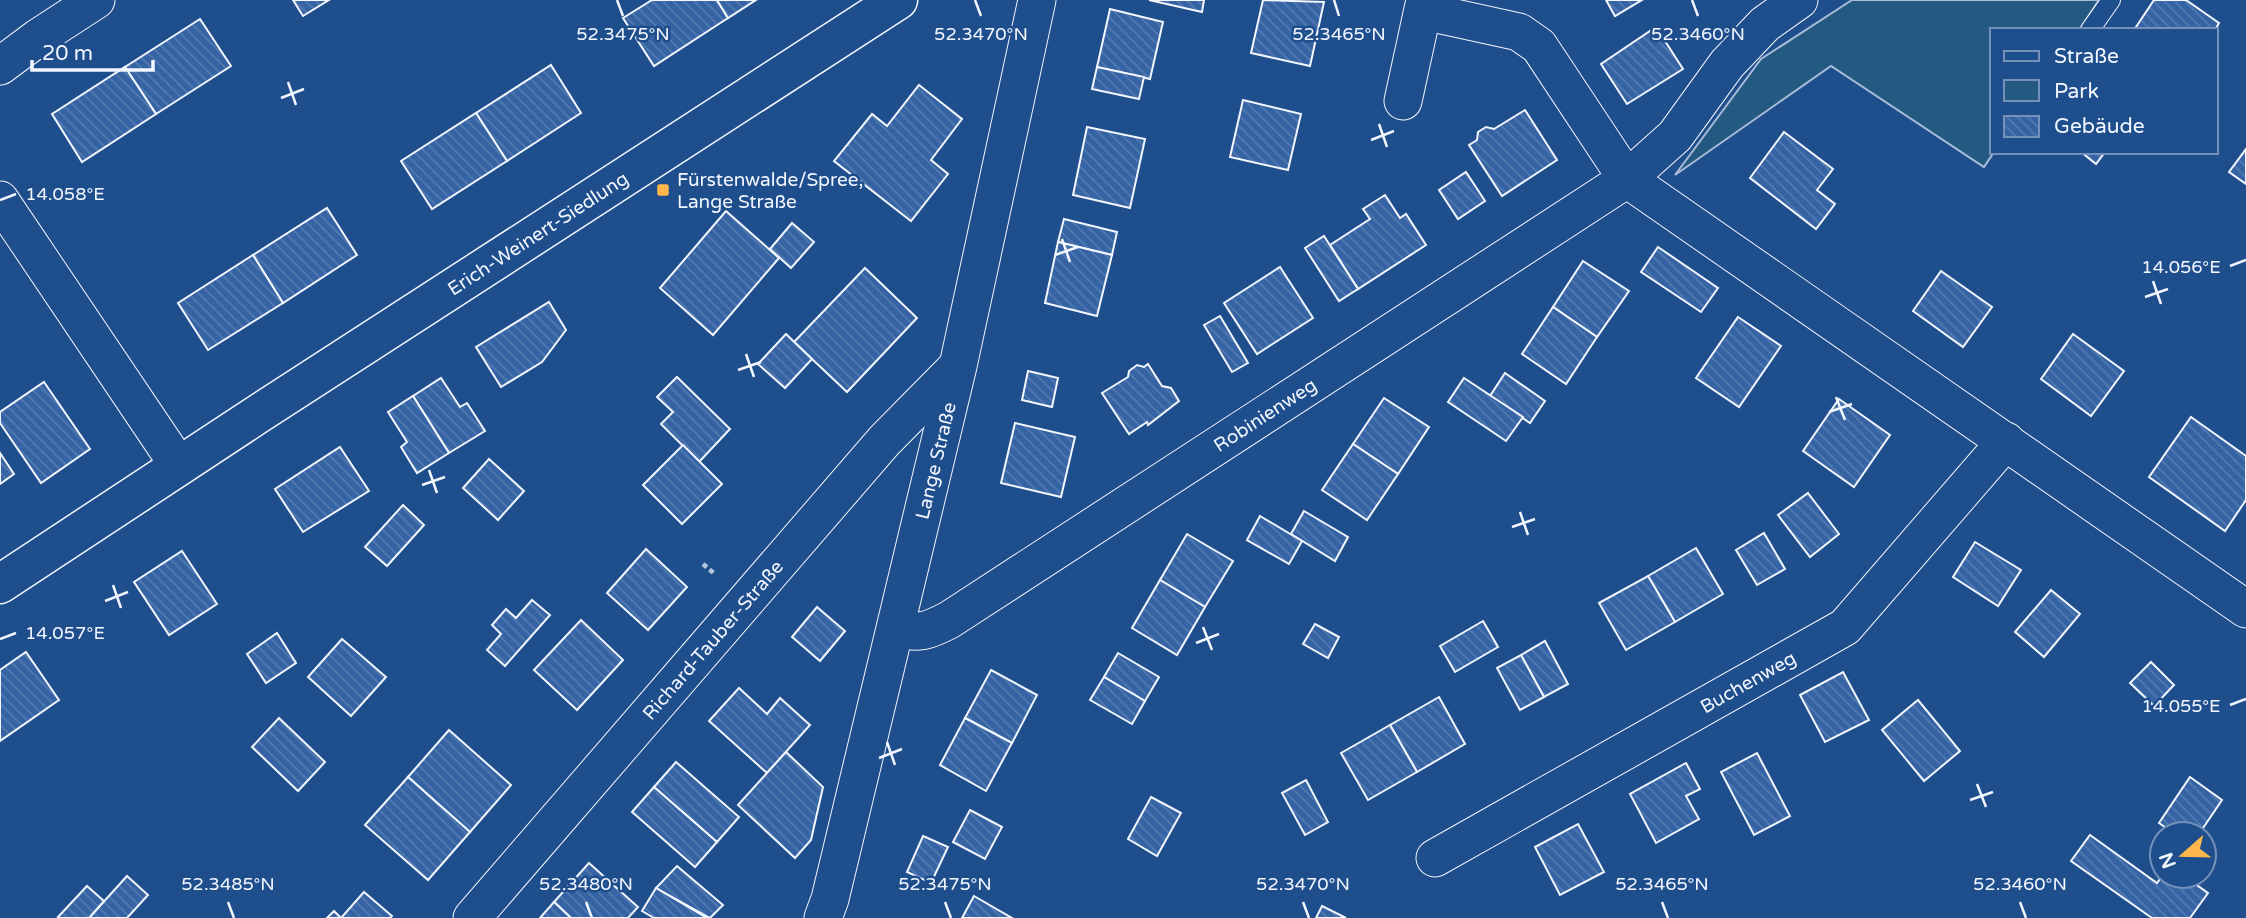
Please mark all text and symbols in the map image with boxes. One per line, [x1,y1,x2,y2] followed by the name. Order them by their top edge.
[576,23,670,45] text: 52.3475°N
[934,23,1028,45] text: 52.3470°N
[1292,23,1386,45] text: 52.3465°N
[1651,23,1745,45] text: 52.3460°N
[32,28,152,72] scale bar
[1990,28,2218,154] legend
[42,41,93,66] text: 20 m
[2054,44,2119,69] text: Straße
[2054,79,2099,104] text: Park
[2054,114,2145,139] text: Gebäude
[444,168,633,300] street label: Erich-Weinert-Siedlung
[677,169,864,213] place label: Fürstenwalde/Spree, Lange Straße
[655,182,671,198] marker: Fürstenwalde/Spree, Lange Straße
[25,183,105,205] text: 14.058°E
[2141,256,2221,278] text: 14.056°E
[1210,374,1321,457] street label: Robinienweg
[912,400,961,522] street label: Lange Straße
[638,556,788,724] street label: Richard-Tauber-Straße
[25,622,105,644] text: 14.057°E
[1697,647,1800,718] street label: Buchenweg
[2141,695,2221,717] text: 14.055°E
[2148,820,2218,890] north arrow
[2155,850,2181,871] text: N
[181,873,275,895] text: 52.3485°N
[539,873,633,895] text: 52.3480°N
[898,873,992,895] text: 52.3475°N
[1256,873,1350,895] text: 52.3470°N
[1615,873,1709,895] text: 52.3465°N
[1973,873,2067,895] text: 52.3460°N

